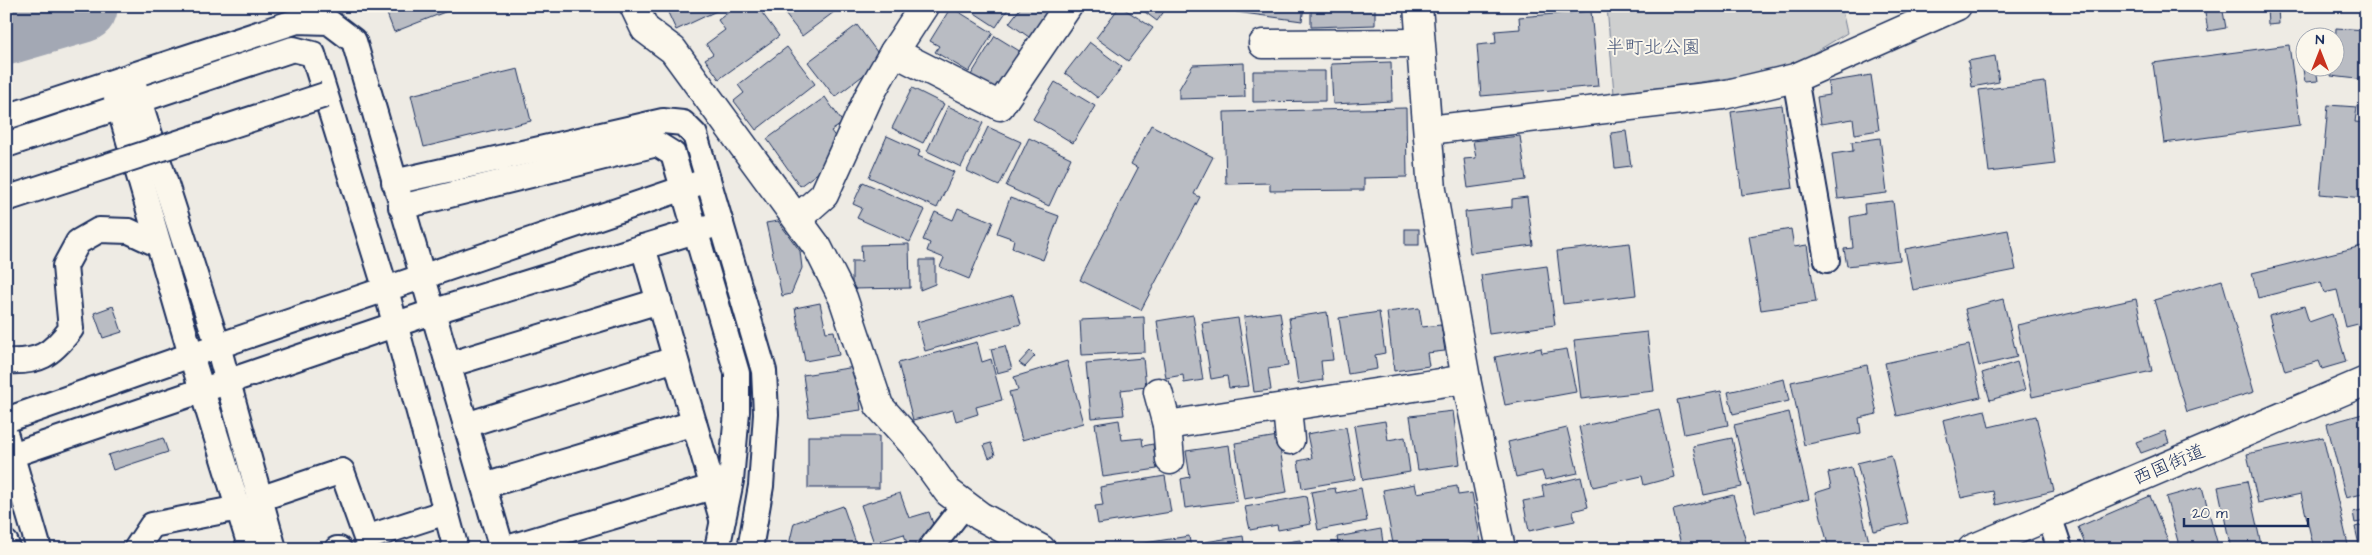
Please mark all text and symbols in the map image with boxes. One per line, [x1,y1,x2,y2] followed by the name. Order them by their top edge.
[2294,28,2344,78] north arrow
[2316,30,2325,50] text: N
[1605,34,1701,61] park label: 半町北公園
[2129,438,2209,492] street label: 西国街道
[2184,495,2308,527] scale bar
[2192,503,2228,524] text: 20 m

